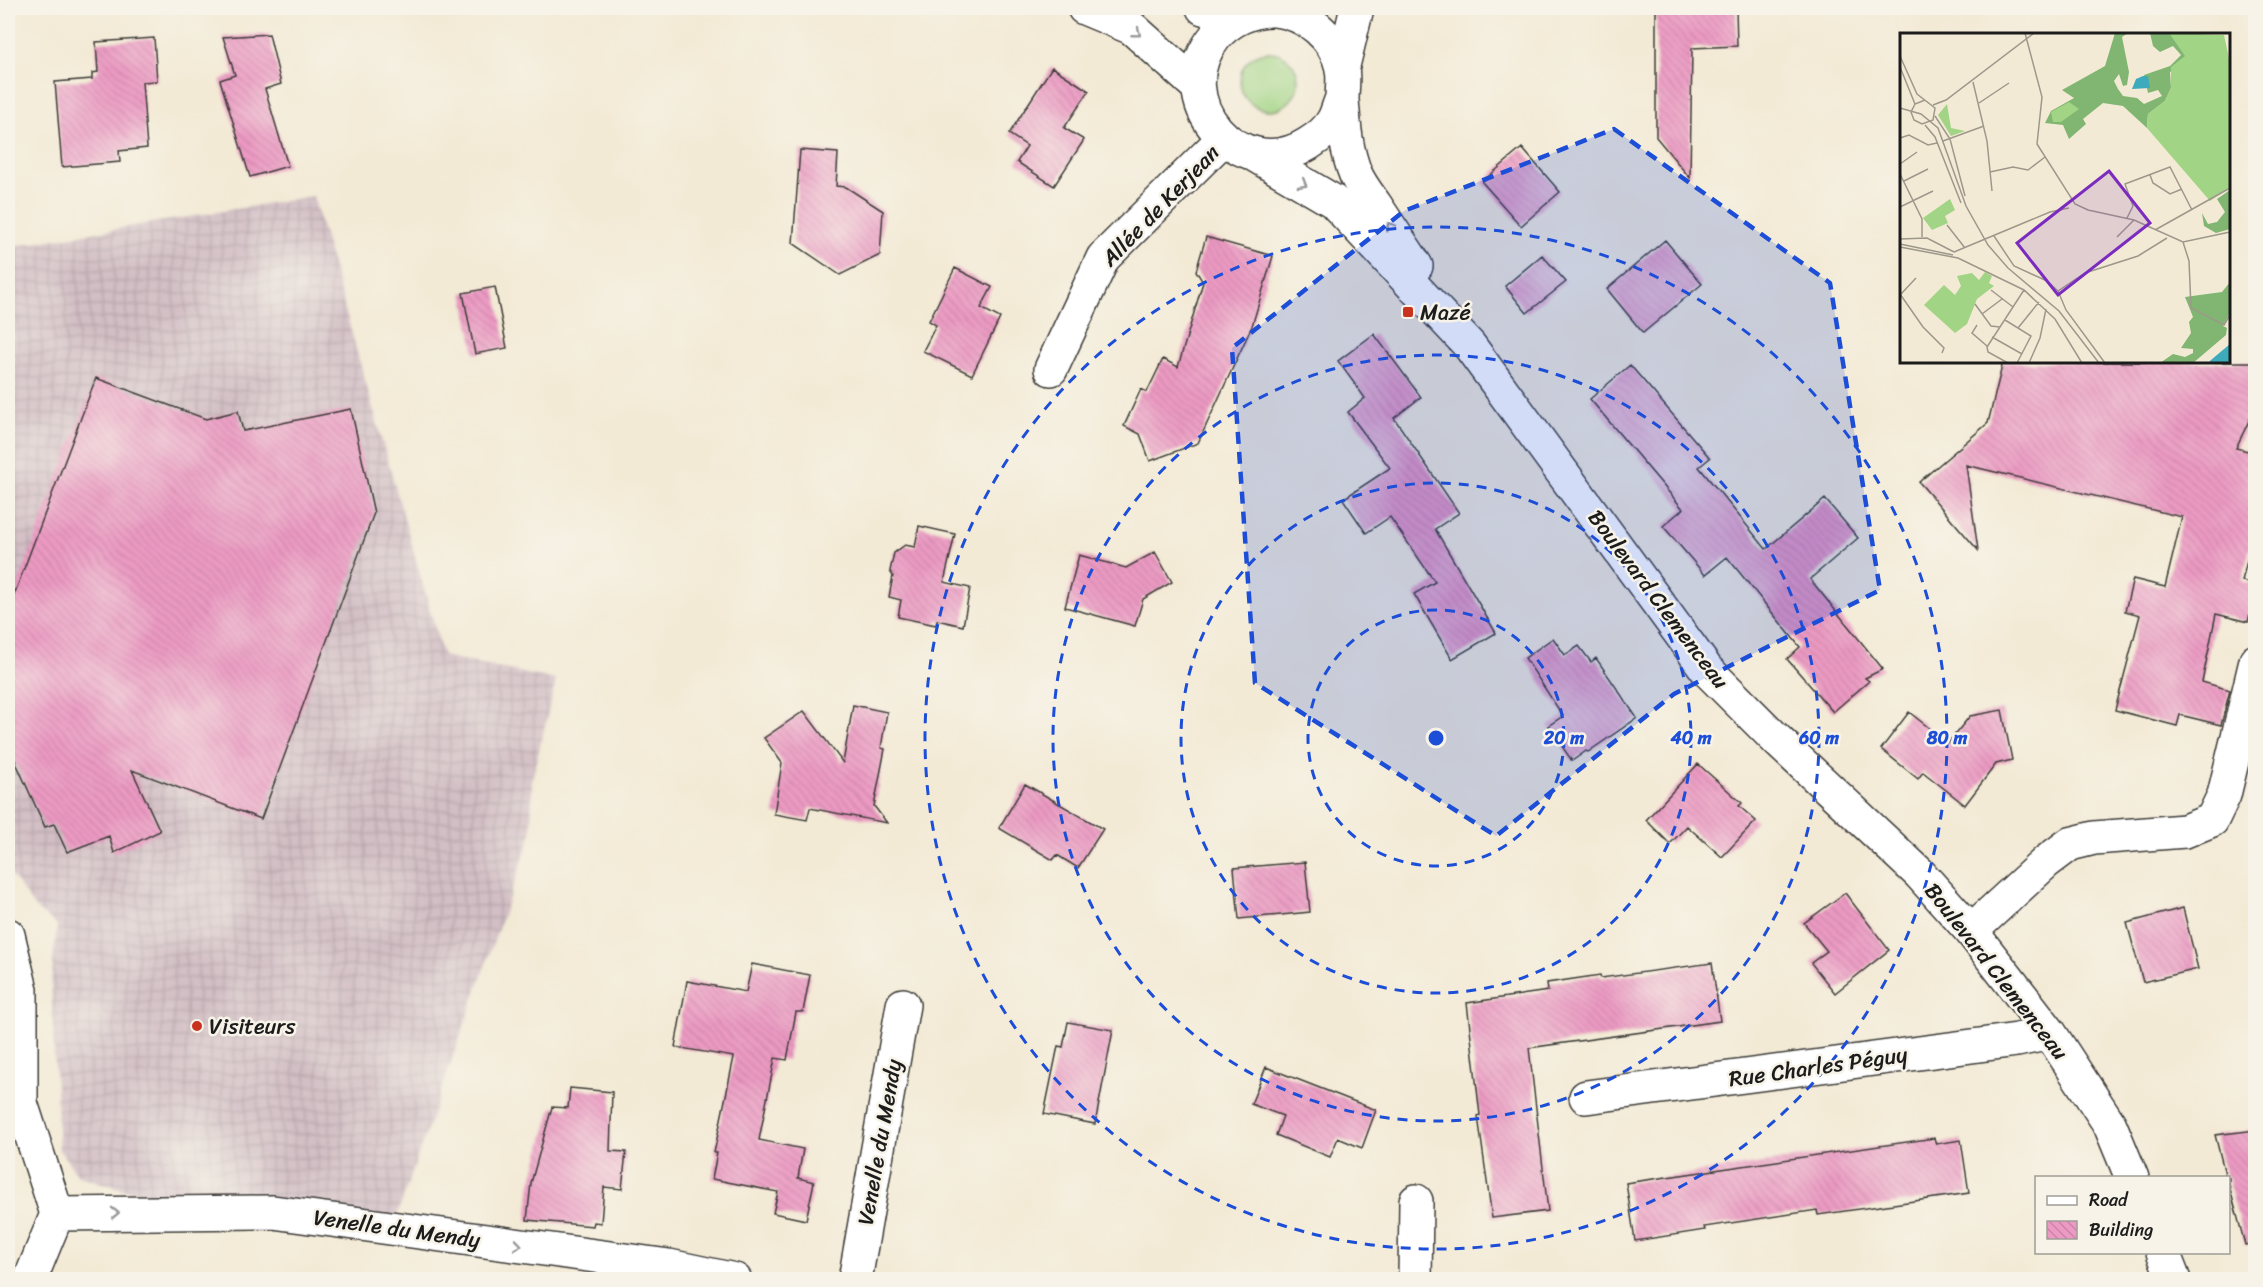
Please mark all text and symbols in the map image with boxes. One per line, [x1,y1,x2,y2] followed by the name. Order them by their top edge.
[1130,25,1141,36] one-way arrow
[1900,33,2230,363] inset map
[1091,135,1229,277] street label: Allée de Kerjean
[1297,176,1307,188] one-way arrow
[1386,222,1397,233] one-way arrow
[1420,293,1471,332] place label: Mazé
[1401,305,1415,319] marker: Mazé
[1578,501,1740,698] street label: Boulevard Clemenceau
[1543,722,1584,754] text: 20 m
[1669,722,1712,754] text: 40 m
[1798,722,1839,754] text: 60 m
[1926,722,1968,754] text: 80 m
[1426,728,1446,748] centre of rings
[1914,874,2079,1069] street label: Boulevard Clemenceau
[209,1007,296,1046] place label: Visiteurs
[190,1019,204,1033] marker: Visiteurs
[1726,1035,1911,1098] street label: Rue Charles Péguy
[846,1055,913,1228] street label: Venelle du Mendy
[2035,1176,2230,1254] legend
[2089,1184,2129,1216] text: Road
[311,1198,483,1260] street label: Venelle du Mendy
[111,1207,120,1219] one-way arrow
[2089,1214,2153,1246] text: Building
[514,1238,523,1250] one-way arrow

